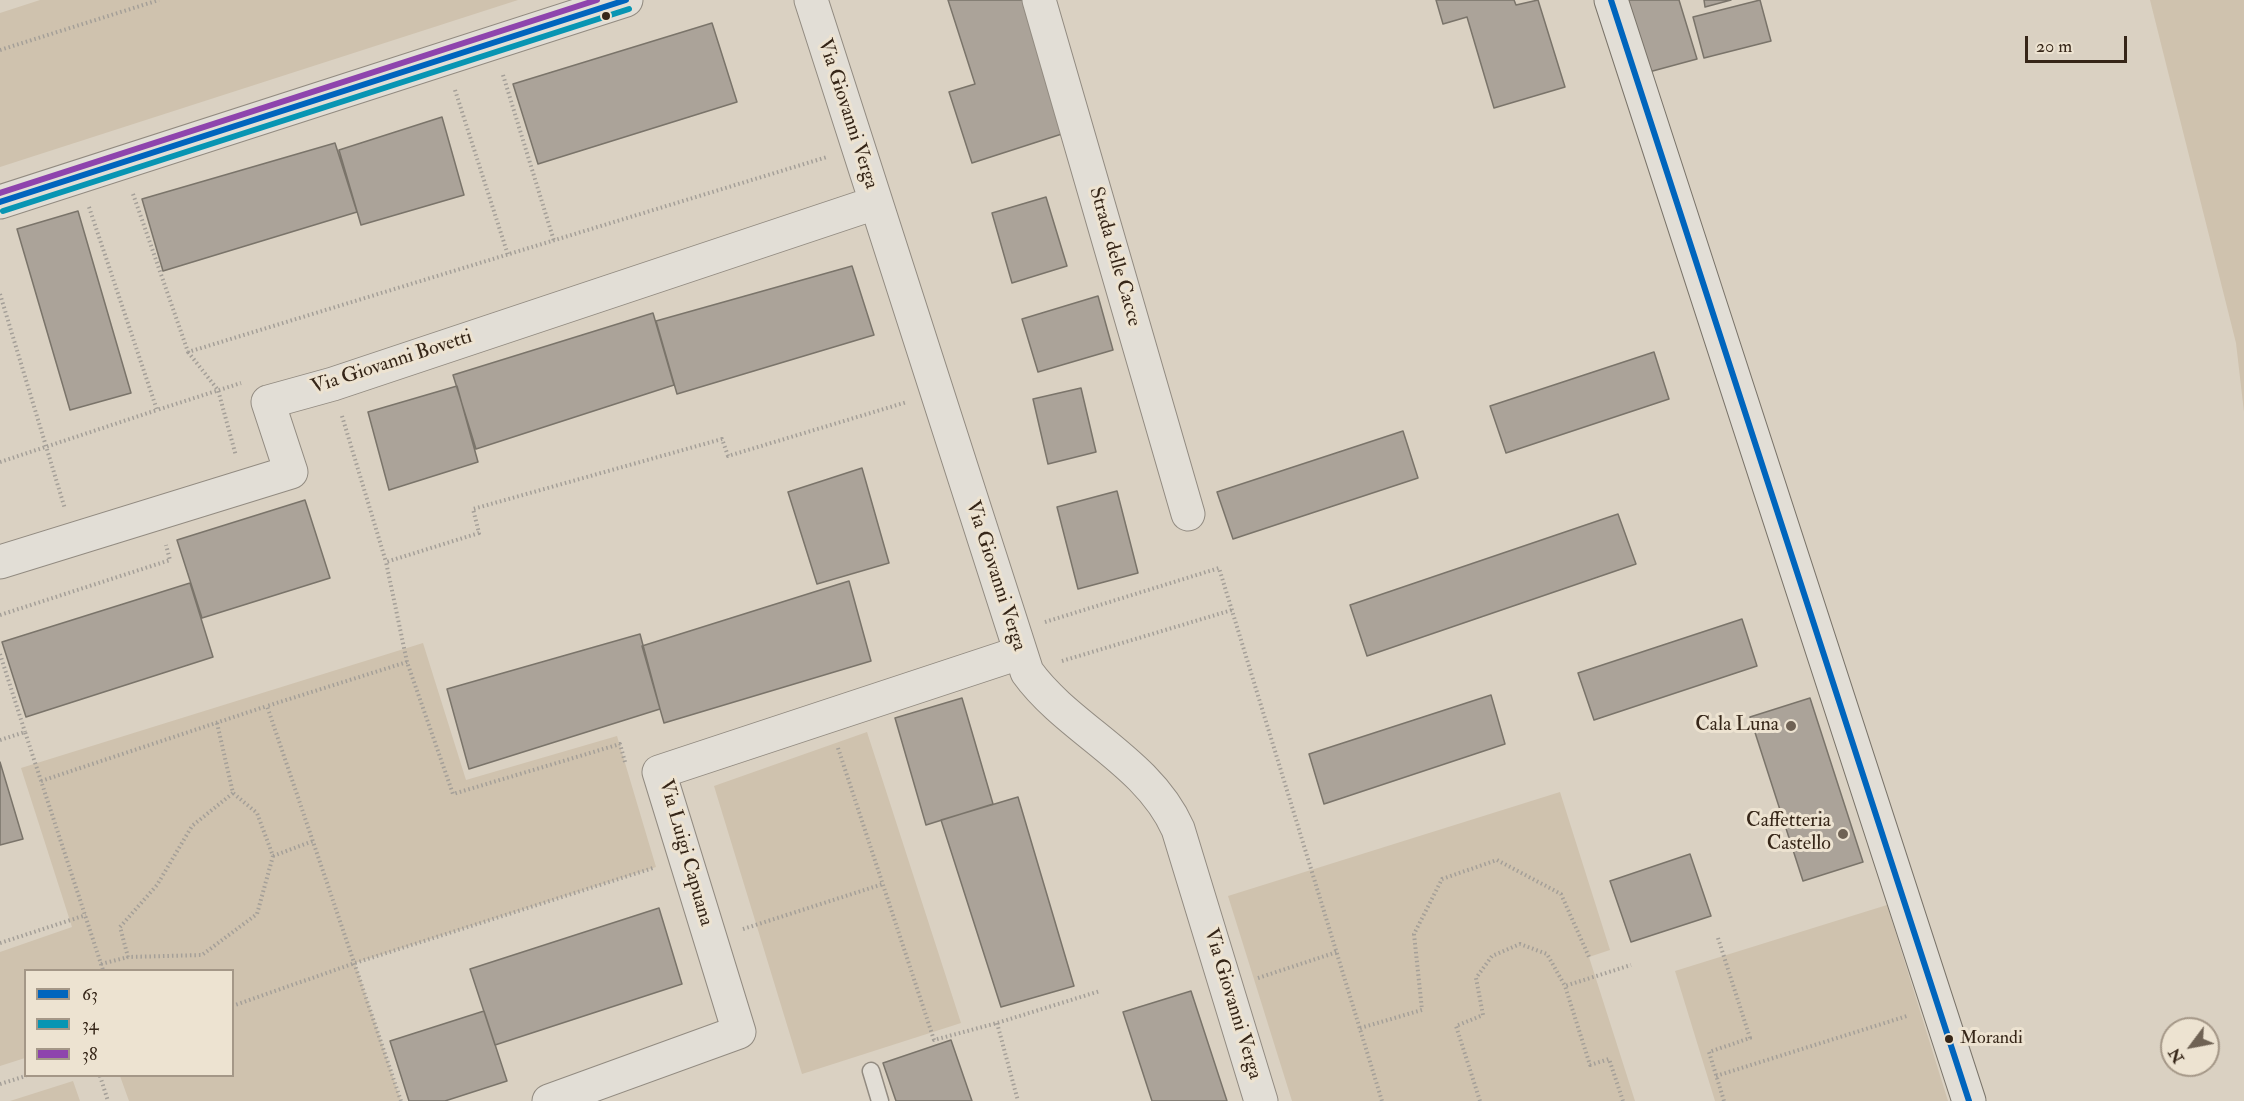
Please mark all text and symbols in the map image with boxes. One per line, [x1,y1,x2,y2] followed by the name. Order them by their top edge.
[600,10,612,22] unlabelled marker
[2028,24,2130,62] scale bar
[2036,35,2072,58] text: 20 m
[811,36,883,192] street label: Via Giovanni Verga
[1083,185,1145,329] street label: Strada delle Cacce
[308,326,476,400] street label: Via Giovanni Bovetti
[959,498,1031,654] street label: Via Giovanni Verga
[1695,714,1779,738] place label: Cala Luna
[1784,719,1798,733] marker: Cala Luna
[653,777,717,929] street label: Via Luigi Capuana
[1746,810,1831,857] place label: Caffetteria Castello
[1836,827,1850,841] marker: Caffetteria Castello
[1198,926,1266,1082] street label: Via Giovanni Verga
[24,969,234,1077] legend
[82,983,98,1006] text: 63
[82,1013,99,1036] text: 34
[2160,1017,2220,1077] north arrow
[1960,1028,2023,1050] place label: Morandi
[1943,1033,1955,1045] marker: Morandi
[82,1043,97,1066] text: 38
[2164,1044,2189,1067] text: N

